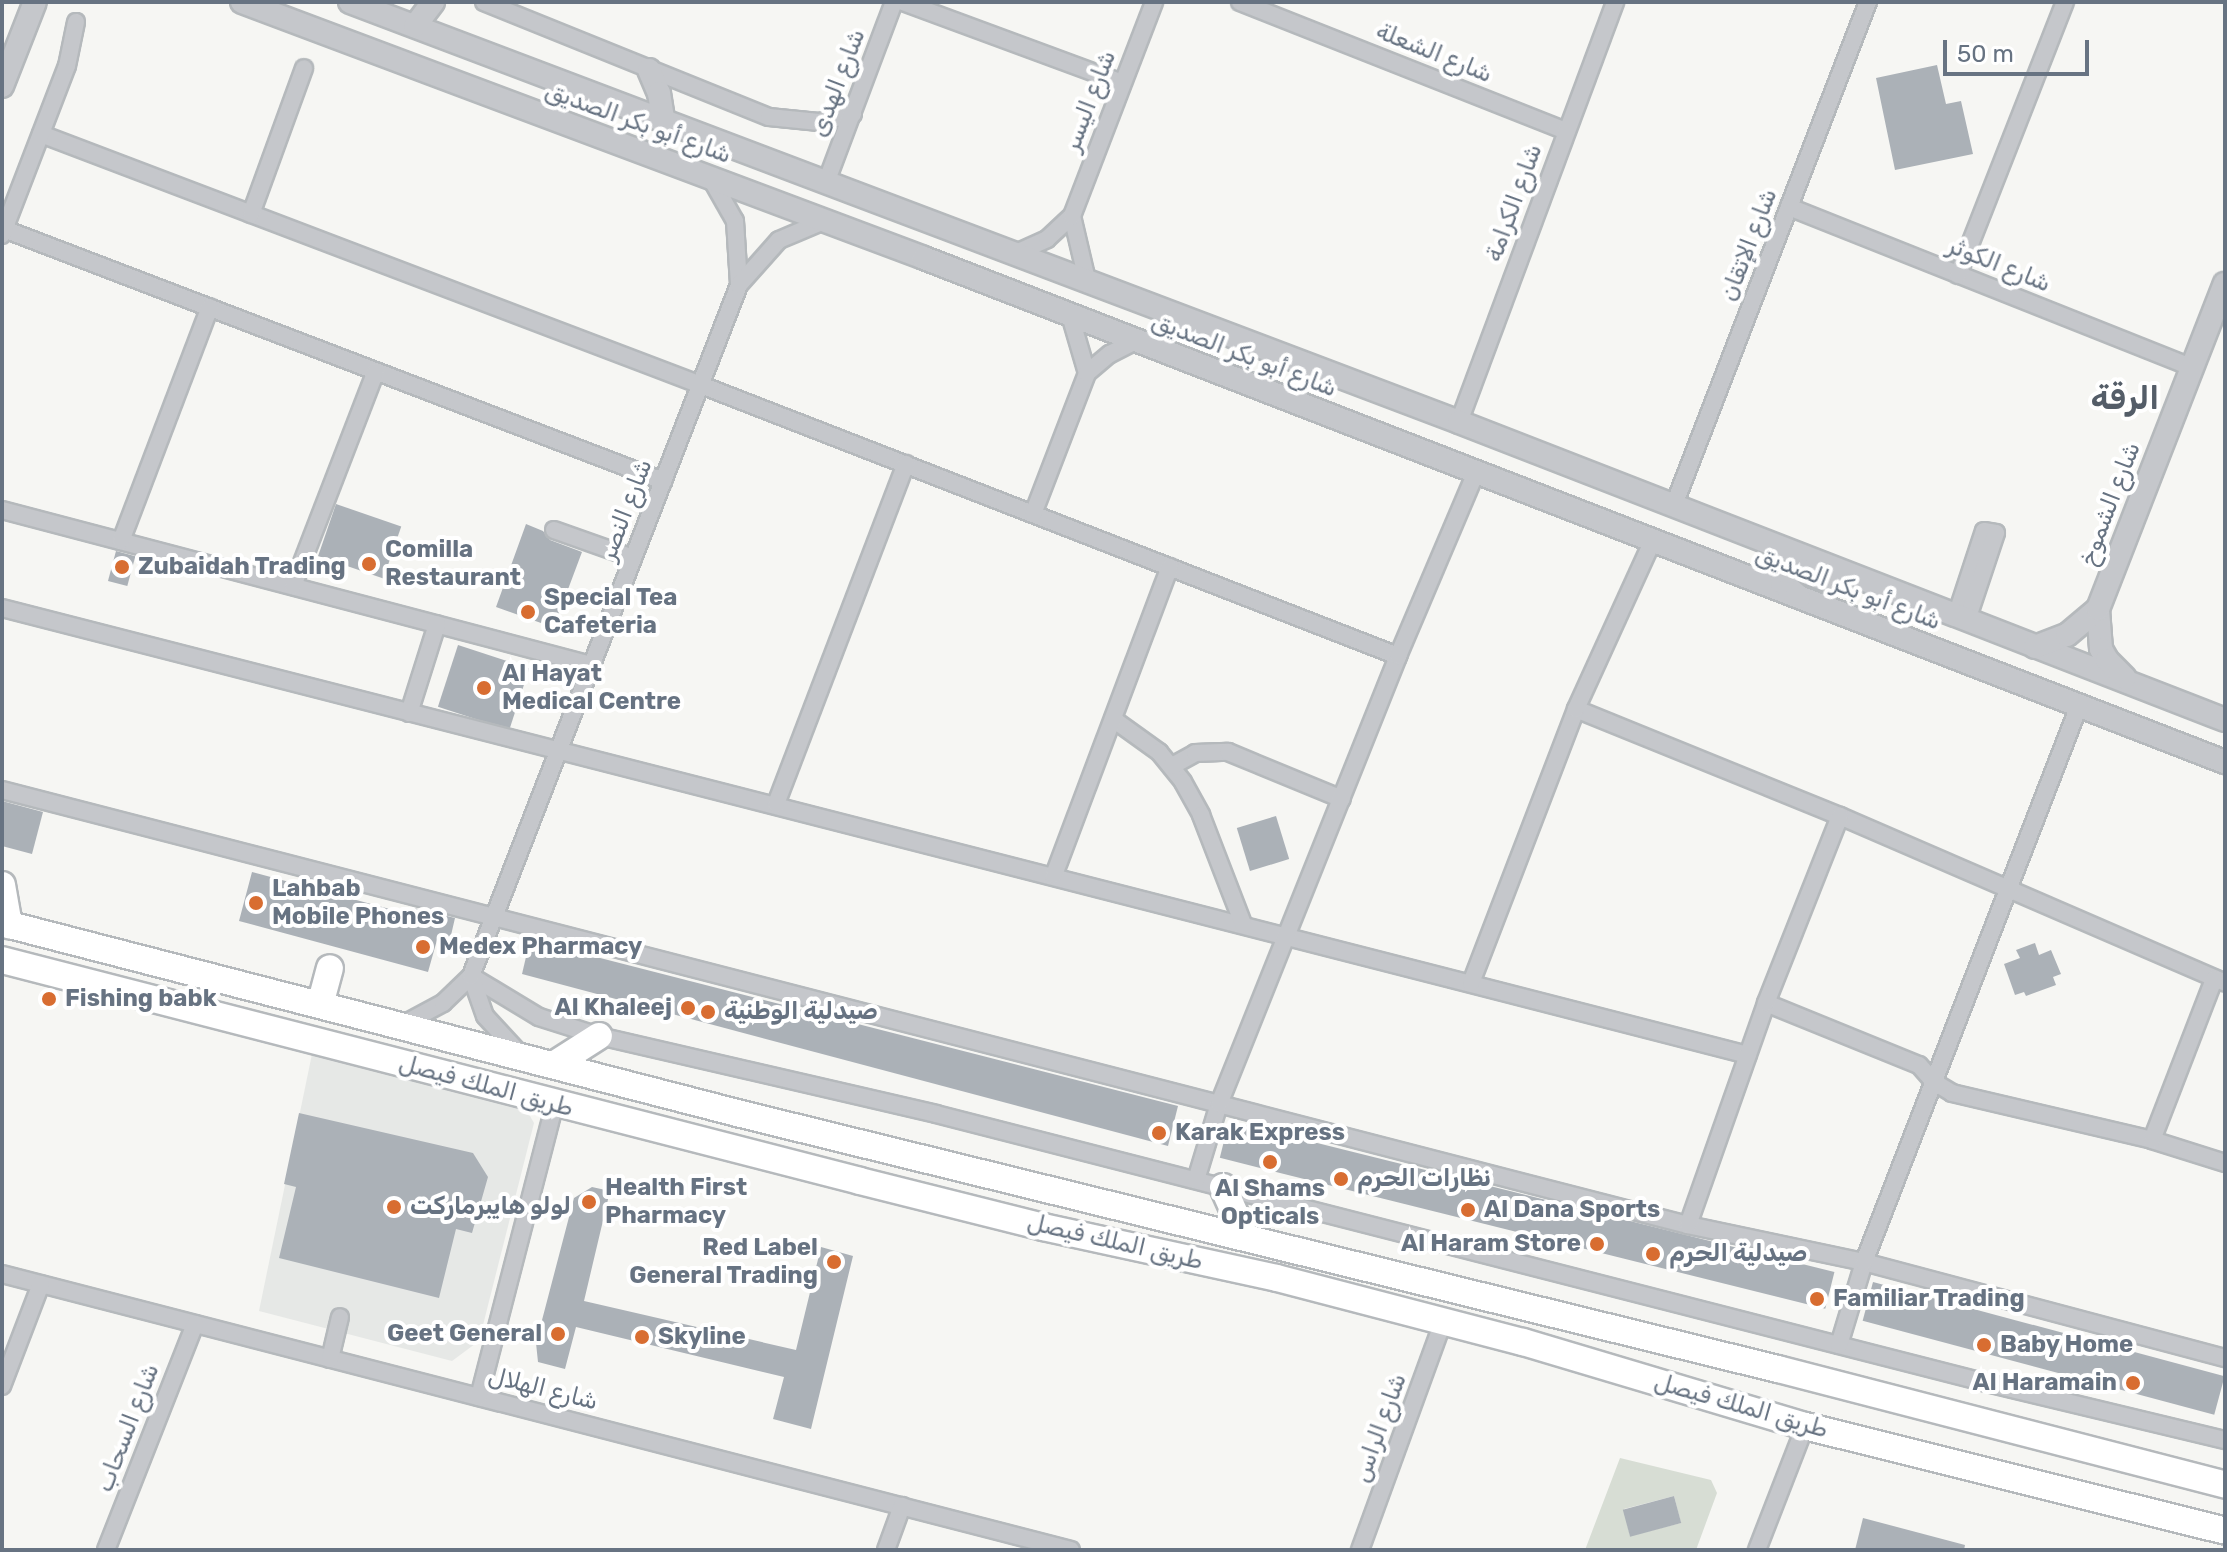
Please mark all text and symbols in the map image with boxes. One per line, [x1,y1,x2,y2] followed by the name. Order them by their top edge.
[1372,17,1496,89] street label: شارع الشعلة
[1947,24,2093,74] scale bar
[804,25,872,141] street label: شارع الهدى
[1957,40,2014,68] text: 50 m
[1058,46,1122,156] street label: شارع اليسر
[541,76,735,170] street label: شارع أبو بكر الصديق
[1479,140,1549,266] street label: شارع الكرامة
[1714,185,1784,305] street label: شارع الإتقان
[1943,231,2055,299] street label: شارع الكوثر
[1147,306,1341,404] street label: شارع أبو بكر الصديق
[2091,379,2159,417] district label: الرقة
[2073,438,2147,570] street label: شارع الشموخ
[594,455,658,565] street label: شارع النصر
[385,536,521,592] place label: Comilla Restaurant
[1751,539,1945,637] street label: شارع أبو بكر الصديق
[138,553,346,581] place label: Zubaidah Trading
[360,555,378,573] marker: Comilla Restaurant
[113,558,131,576] marker: Zubaidah Trading
[544,584,678,640] place label: Special Tea Cafeteria
[519,603,537,621] marker: Special Tea Cafeteria
[502,660,681,716] place label: Al Hayat Medical Centre
[473,677,495,699] marker: Al Hayat Medical Centre
[272,875,444,931] place label: Lahbab Mobile Phones
[247,894,265,912] marker: Lahbab Mobile Phones
[439,933,642,961] place label: Medex Pharmacy
[414,938,432,956] marker: Medex Pharmacy
[65,985,217,1013] place label: Fishing babk
[40,990,58,1008] marker: Fishing babk
[555,994,672,1022] place label: Al Khaleej
[724,998,878,1026] place label: صيدلية الوطنية
[679,999,697,1017] marker: Al Khaleej
[699,1003,717,1021] marker: صيدلية الوطنية
[396,1049,576,1123] street label: طريق الملك فيصل
[1175,1119,1345,1147] place label: Karak Express
[1150,1124,1168,1142] marker: Karak Express
[1261,1153,1279,1171] marker: Al Shams Opticals
[1357,1165,1491,1193] place label: نظارات الحرم
[1332,1170,1350,1188] marker: نظارات الحرم
[605,1174,747,1230] place label: Health First Pharmacy
[1215,1175,1325,1231] place label: Al Shams Opticals
[410,1193,571,1221] place label: لولو هايبرماركت
[580,1193,598,1211] marker: Health First Pharmacy
[1484,1196,1660,1224] place label: Al Dana Sports
[385,1198,403,1216] marker: لولو هايبرماركت
[1459,1201,1477,1219] marker: Al Dana Sports
[1024,1208,1206,1276] street label: طريق الملك فيصل
[1401,1230,1581,1258] place label: Al Haram Store
[629,1234,818,1290] place label: Red Label General Trading
[1588,1235,1606,1253] marker: Al Haram Store
[1669,1240,1807,1268] place label: صيدلية الحرم
[1644,1245,1662,1263] marker: صيدلية الحرم
[825,1253,843,1271] marker: Red Label General Trading
[1833,1285,2026,1313] place label: Familiar Trading
[1808,1290,1826,1308] marker: Familiar Trading
[387,1320,542,1348] place label: Geet General
[658,1323,746,1351] place label: Skyline
[549,1325,567,1343] marker: Geet General
[633,1328,651,1346] marker: Skyline
[2000,1331,2134,1359] place label: Baby Home
[1975,1336,1993,1354] marker: Baby Home
[90,1360,166,1496] street label: شارع السحاب
[485,1361,601,1417] street label: شارع الهلال
[1651,1367,1831,1445] street label: طريق الملك فيصل
[1973,1369,2117,1397] place label: Al Haramain
[1347,1370,1413,1486] street label: شارع الراس
[2124,1374,2142,1392] marker: Al Haramain

